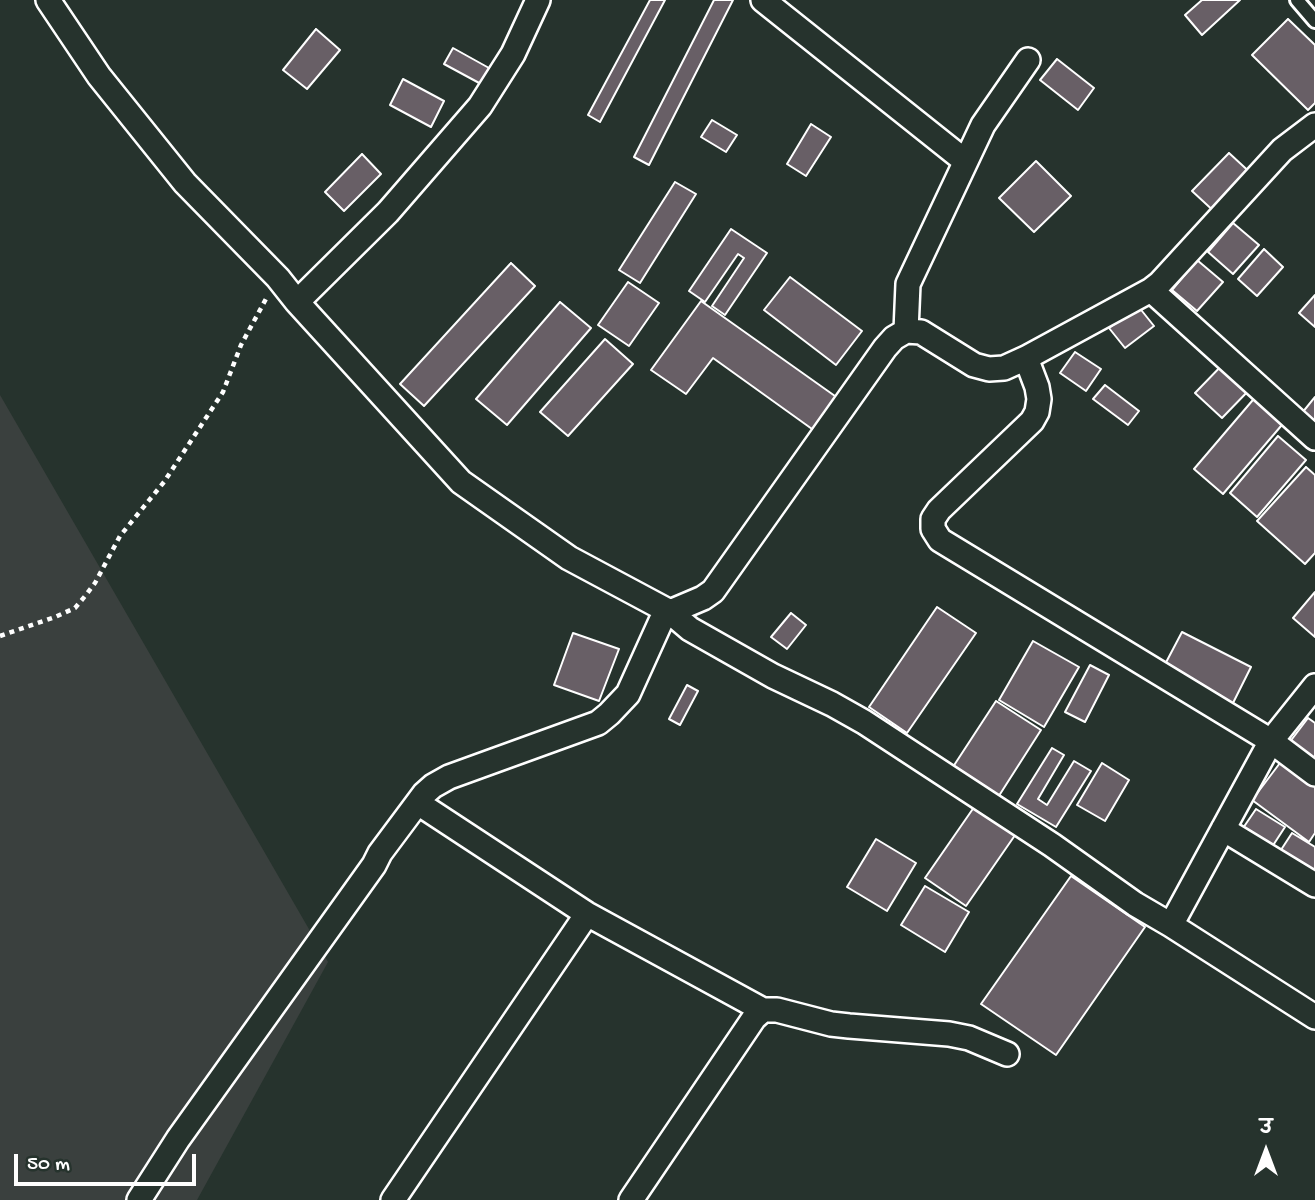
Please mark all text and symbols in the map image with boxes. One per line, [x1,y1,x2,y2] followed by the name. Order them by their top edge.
[1231,1116,1301,1186] north arrow
[1260,1118,1272,1141] text: उ
[18,1140,200,1184] scale bar
[27,1153,70,1178] text: 50 m

